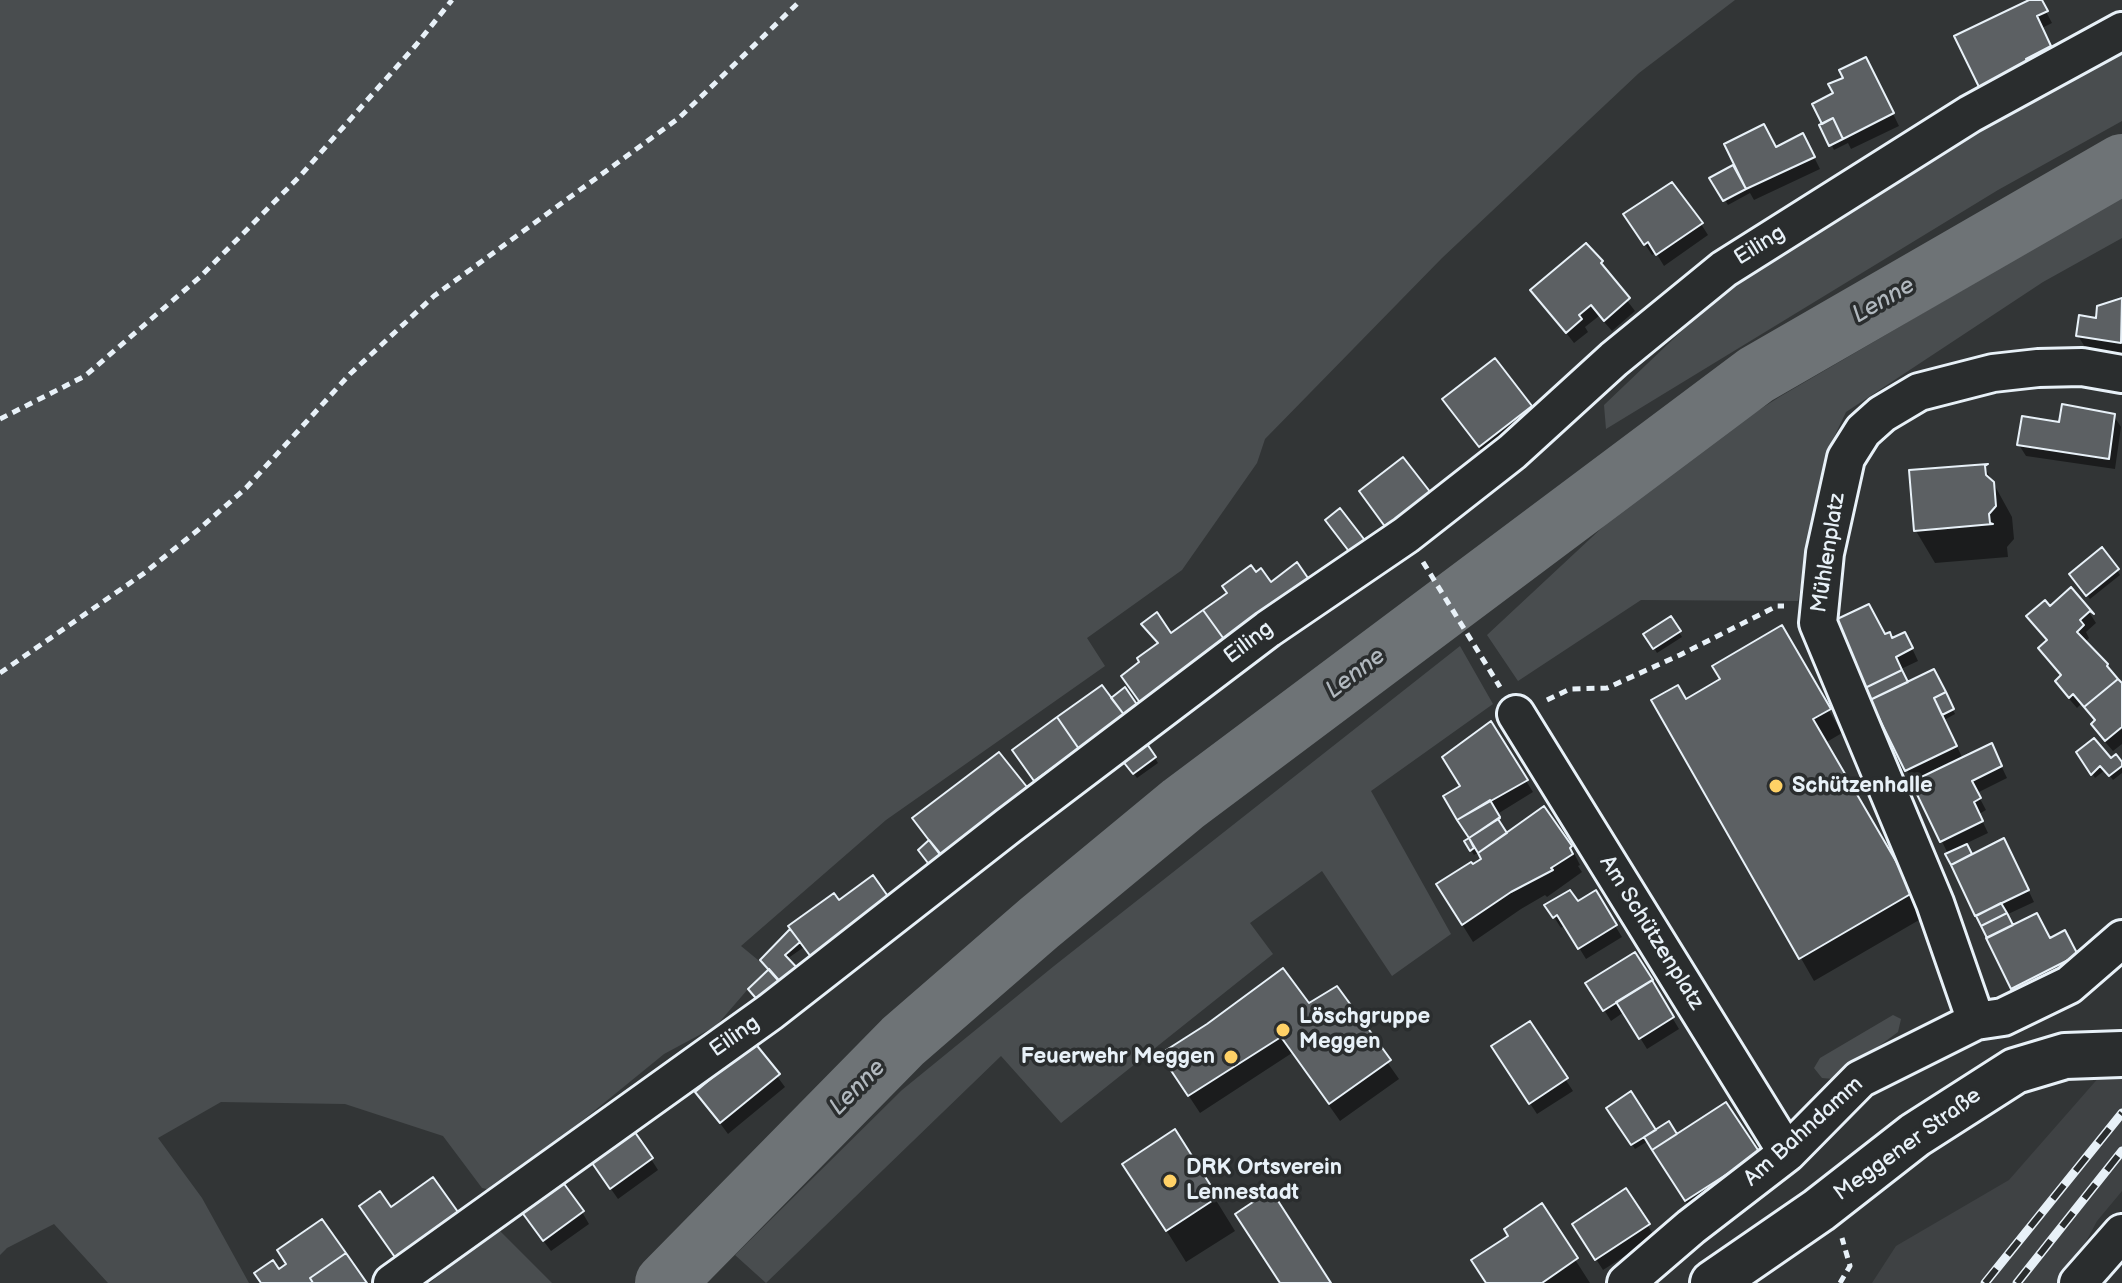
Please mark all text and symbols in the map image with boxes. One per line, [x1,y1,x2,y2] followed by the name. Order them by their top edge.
[1730,220,1790,272] street label: Eiling
[1848,272,1920,330] water label: Lenne
[1806,491,1852,615] street label: Mühlenplatz
[1219,616,1279,670] street label: Eiling
[1320,642,1392,706] water label: Lenne
[1792,773,1933,799] place label: Schützenhalle
[1767,777,1785,795] marker: Schützenhalle
[1593,851,1709,1015] street label: Am Schützenplatz
[1299,1004,1430,1056] place label: Löschgruppe Meggen
[705,1010,765,1064] street label: Eiling
[1274,1021,1292,1039] marker: Löschgruppe Meggen
[1021,1044,1215,1070] place label: Feuerwehr Meggen
[1222,1048,1240,1066] marker: Feuerwehr Meggen
[824,1054,892,1122] water label: Lenne
[1739,1072,1869,1192] street label: Am Bahndamm
[1829,1083,1987,1207] street label: Meggener Straße
[1186,1155,1342,1206] place label: DRK Ortsverein Lennestadt
[1161,1172,1179,1190] marker: DRK Ortsverein Lennestadt

